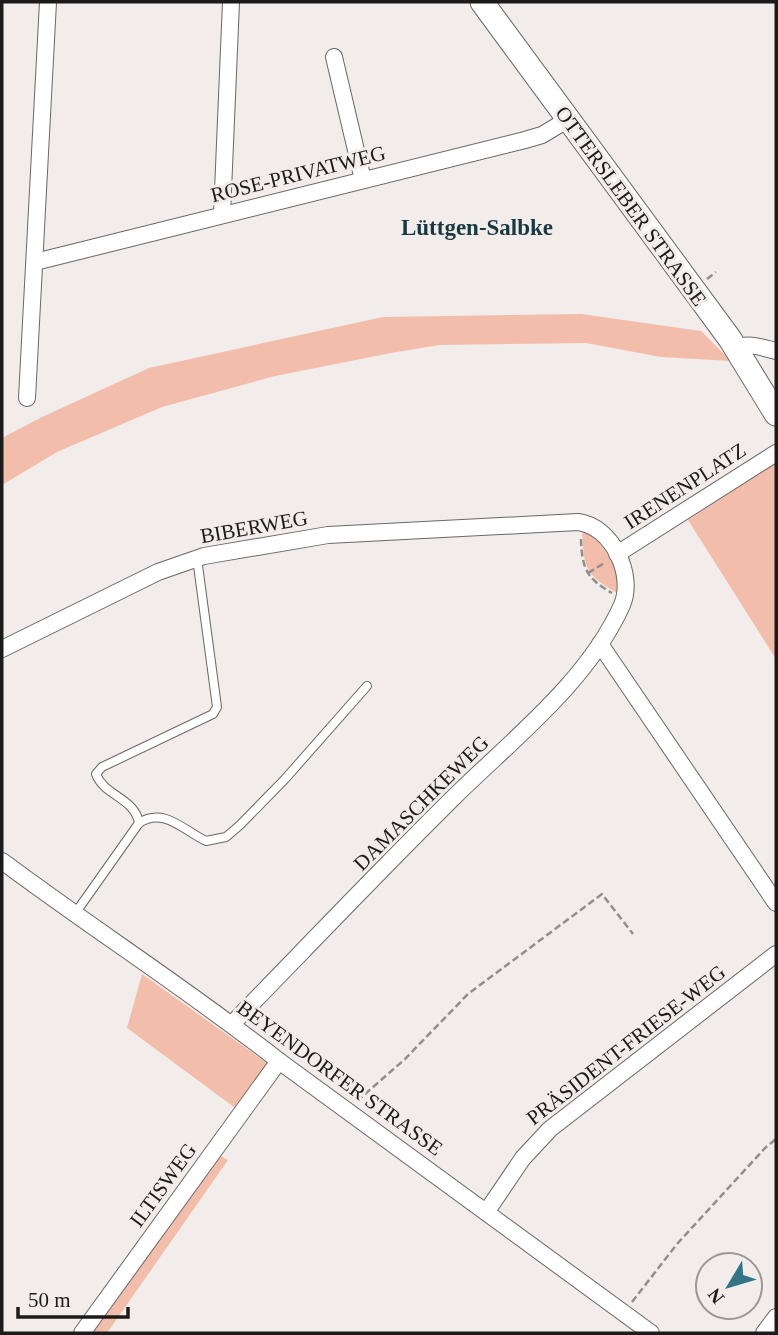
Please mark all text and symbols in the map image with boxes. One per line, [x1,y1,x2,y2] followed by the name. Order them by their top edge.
[550,101,712,311] street label: OTTERSLEBER STRASSE
[208,141,388,207] street label: ROSE-PRIVATWEG
[401,215,553,240] district label: Lüttgen-Salbke
[620,438,750,534] street label: IRENENPLATZ
[198,506,310,548] street label: BIBERWEG
[349,731,493,875] street label: DAMASCHKEWEG
[522,960,730,1130] street label: PRÄSIDENT-FRIESE-WEG
[233,995,447,1161] street label: BEYENDORFER STRASSE
[125,1139,201,1231] street label: ILTISWEG
[694,1251,764,1321] north arrow
[18,1276,128,1320] scale bar
[703,1284,728,1308] text: N
[28,1288,71,1312] text: 50 m

